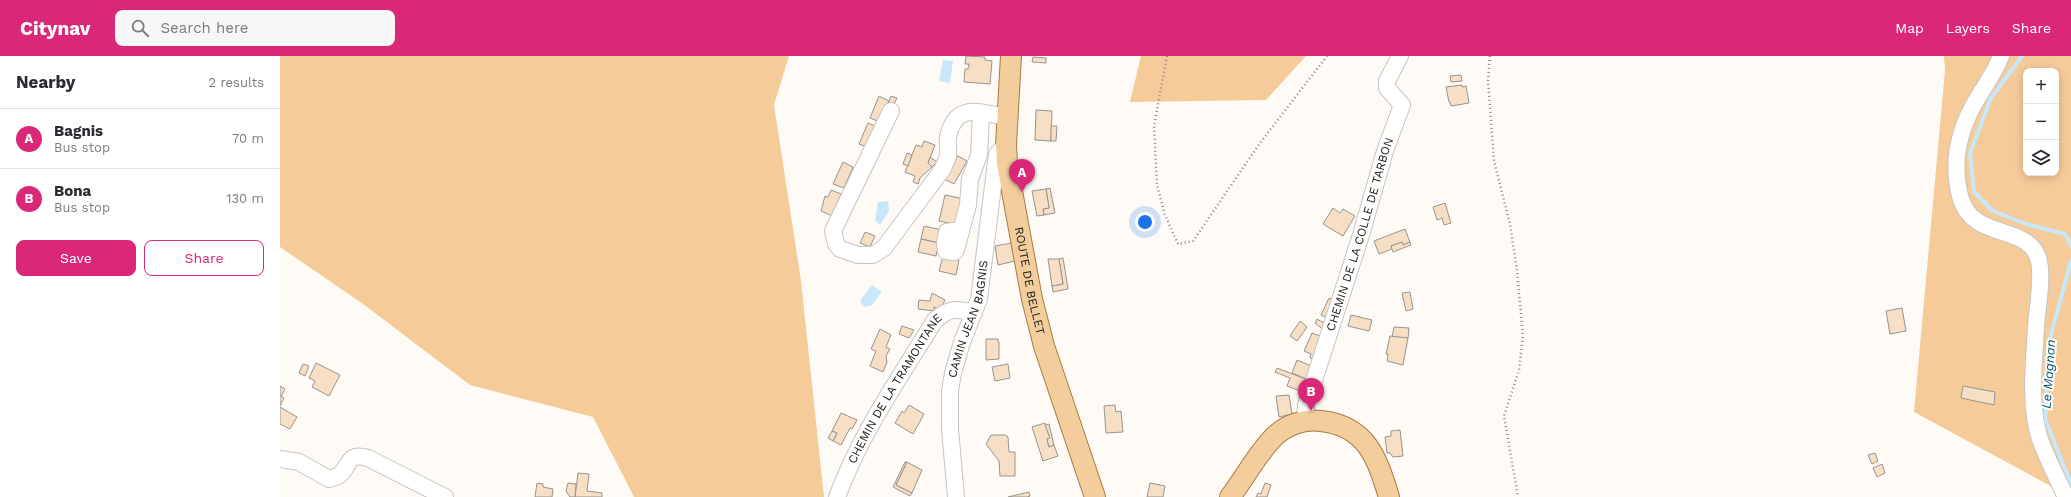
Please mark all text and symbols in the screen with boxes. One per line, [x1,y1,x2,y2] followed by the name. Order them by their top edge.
[115,10,395,46] search box
[20,17,91,40] text: Citynav
[129,17,151,39] icon: search
[161,19,248,37] text: Search here
[1895,20,1924,36] text: Map
[1946,20,1990,36] text: Layers
[2012,20,2051,36] text: Share
[2023,68,2059,176] map controls
[2023,68,2059,104] button: +
[16,72,75,92] text: Nearby
[209,75,264,90] text: 2 results
[2023,104,2059,140] button: −
[54,122,103,140] text: Bagnis
[25,131,33,146] text: A
[232,131,264,146] text: 70 m
[1323,136,1396,333] street label: CHEMIN DE LA COLLE DE TARBON
[54,140,110,155] text: Bus stop
[2023,140,2059,176] button: layers
[1009,159,1035,192] pin: A
[54,182,91,200] text: Bona
[25,191,33,206] text: B
[226,191,264,206] text: 130 m
[54,200,110,215] text: Bus stop
[1135,212,1155,232] your location
[1012,226,1048,336] street label: ROUTE DE BELLET
[16,240,136,276] button: Save
[144,240,264,276] button: Share
[945,259,991,379] street label: CAMIN JEAN BAGNIS
[845,310,945,466] street label: CHEMIN DE LA TRAMONTANE
[2039,339,2058,409] water label: Le Magnan
[1298,378,1324,411] pin: B

